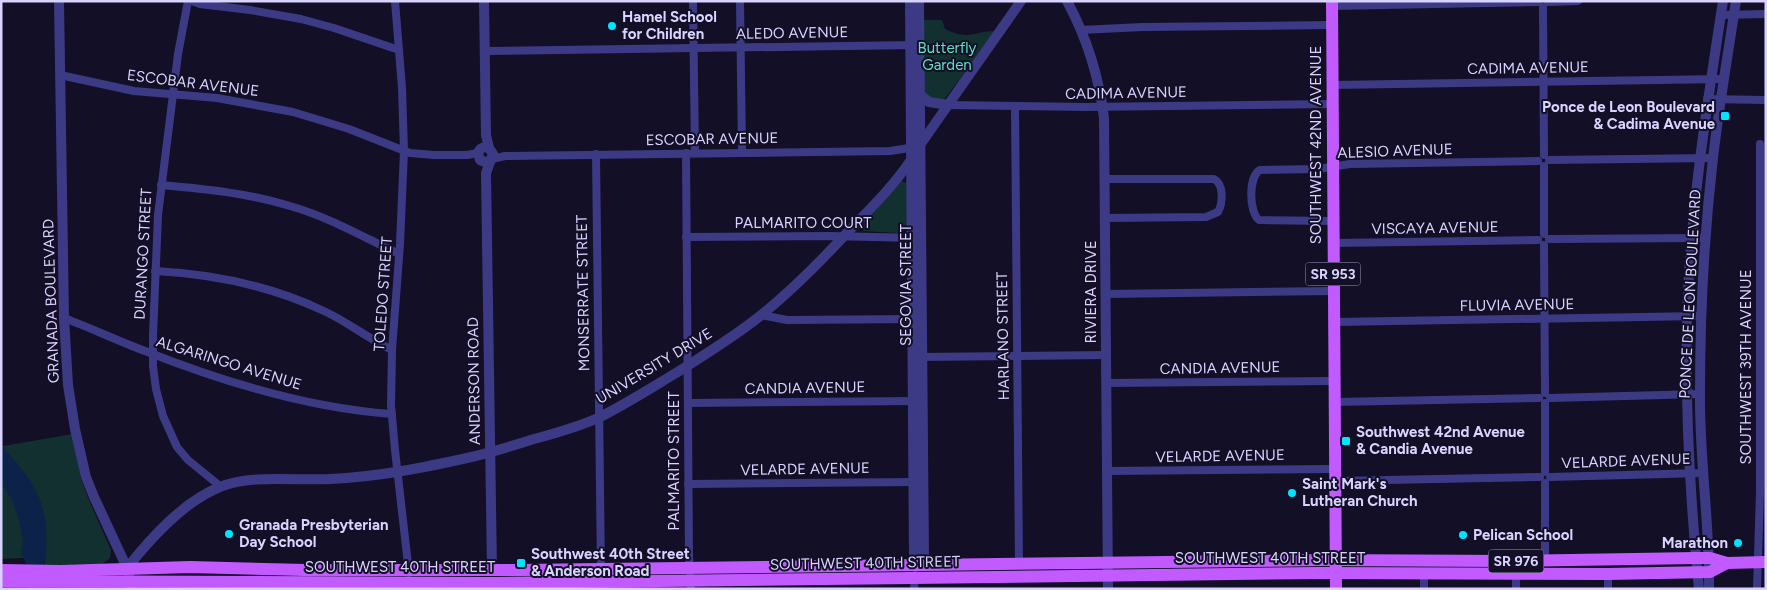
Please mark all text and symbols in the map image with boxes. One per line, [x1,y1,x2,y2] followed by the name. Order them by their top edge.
[622,8,717,43] place label: Hamel School for Children
[606,20,618,32] marker: Hamel School for Children
[736,23,848,43] street label: ALEDO AVENUE
[918,39,977,74] park label: Butterfly Garden
[1307,46,1325,244] street label: SOUTHWEST 42ND AVENUE
[1467,58,1589,78] street label: CADIMA AVENUE
[126,66,260,100] street label: ESCOBAR AVENUE
[1065,83,1187,103] street label: CADIMA AVENUE
[1542,98,1716,133] place label: Ponce de Leon Boulevard & Cadima Avenue
[1719,110,1731,122] marker: Ponce de Leon Boulevard & Cadima Avenue
[645,129,779,149] street label: ESCOBAR AVENUE
[1337,140,1453,162] street label: ALESIO AVENUE
[131,187,155,320] street label: DURANGO STREET
[1676,189,1704,399] street label: PONCE DE LEON BOULEVARD
[573,214,593,371] street label: MONSERRATE STREET
[734,214,872,232] street label: PALMARITO COURT
[39,218,63,384] street label: GRANADA BOULEVARD
[1371,218,1499,238] street label: VISCAYA AVENUE
[897,223,915,346] street label: SEGOVIA STREET
[370,235,396,352] street label: TOLEDO STREET
[1082,240,1100,344] street label: RIVIERA DRIVE
[1306,262,1360,286] road number: SR 953
[1737,269,1755,465] street label: SOUTHWEST 39TH AVENUE
[993,271,1013,400] street label: HARLANO STREET
[1460,295,1574,315] street label: FLUVIA AVENUE
[464,317,484,445] street label: ANDERSON ROAD
[593,324,715,408] street label: UNIVERSITY DRIVE
[154,332,304,394] street label: ALGARINGO AVENUE
[1160,358,1280,378] street label: CANDIA AVENUE
[745,378,865,398] street label: CANDIA AVENUE
[665,391,683,531] street label: PALMARITO STREET
[1356,423,1526,458] place label: Southwest 42nd Avenue & Candia Avenue
[1340,435,1352,447] marker: Southwest 42nd Avenue & Candia Avenue
[1155,446,1285,466] street label: VELARDE AVENUE
[1561,450,1691,472] street label: VELARDE AVENUE
[740,459,870,479] street label: VELARDE AVENUE
[1302,475,1418,510] place label: Saint Mark's Lutheran Church
[1286,487,1298,499] marker: Saint Mark's Lutheran Church
[239,516,388,551] place label: Granada Presbyterian Day School
[1473,526,1573,544] place label: Pelican School
[223,528,235,540] marker: Granada Presbyterian Day School
[1457,529,1469,541] marker: Pelican School
[1662,534,1728,552] place label: Marathon
[1732,537,1744,549] marker: Marathon
[531,545,690,580] place label: Southwest 40th Street & Anderson Road
[1175,549,1366,567] street label: SOUTHWEST 40TH STREET
[1488,550,1544,572] road number: SR 976
[770,552,961,574] street label: SOUTHWEST 40TH STREET
[515,557,527,569] marker: Southwest 40th Street & Anderson Road
[305,558,496,576] street label: SOUTHWEST 40TH STREET

